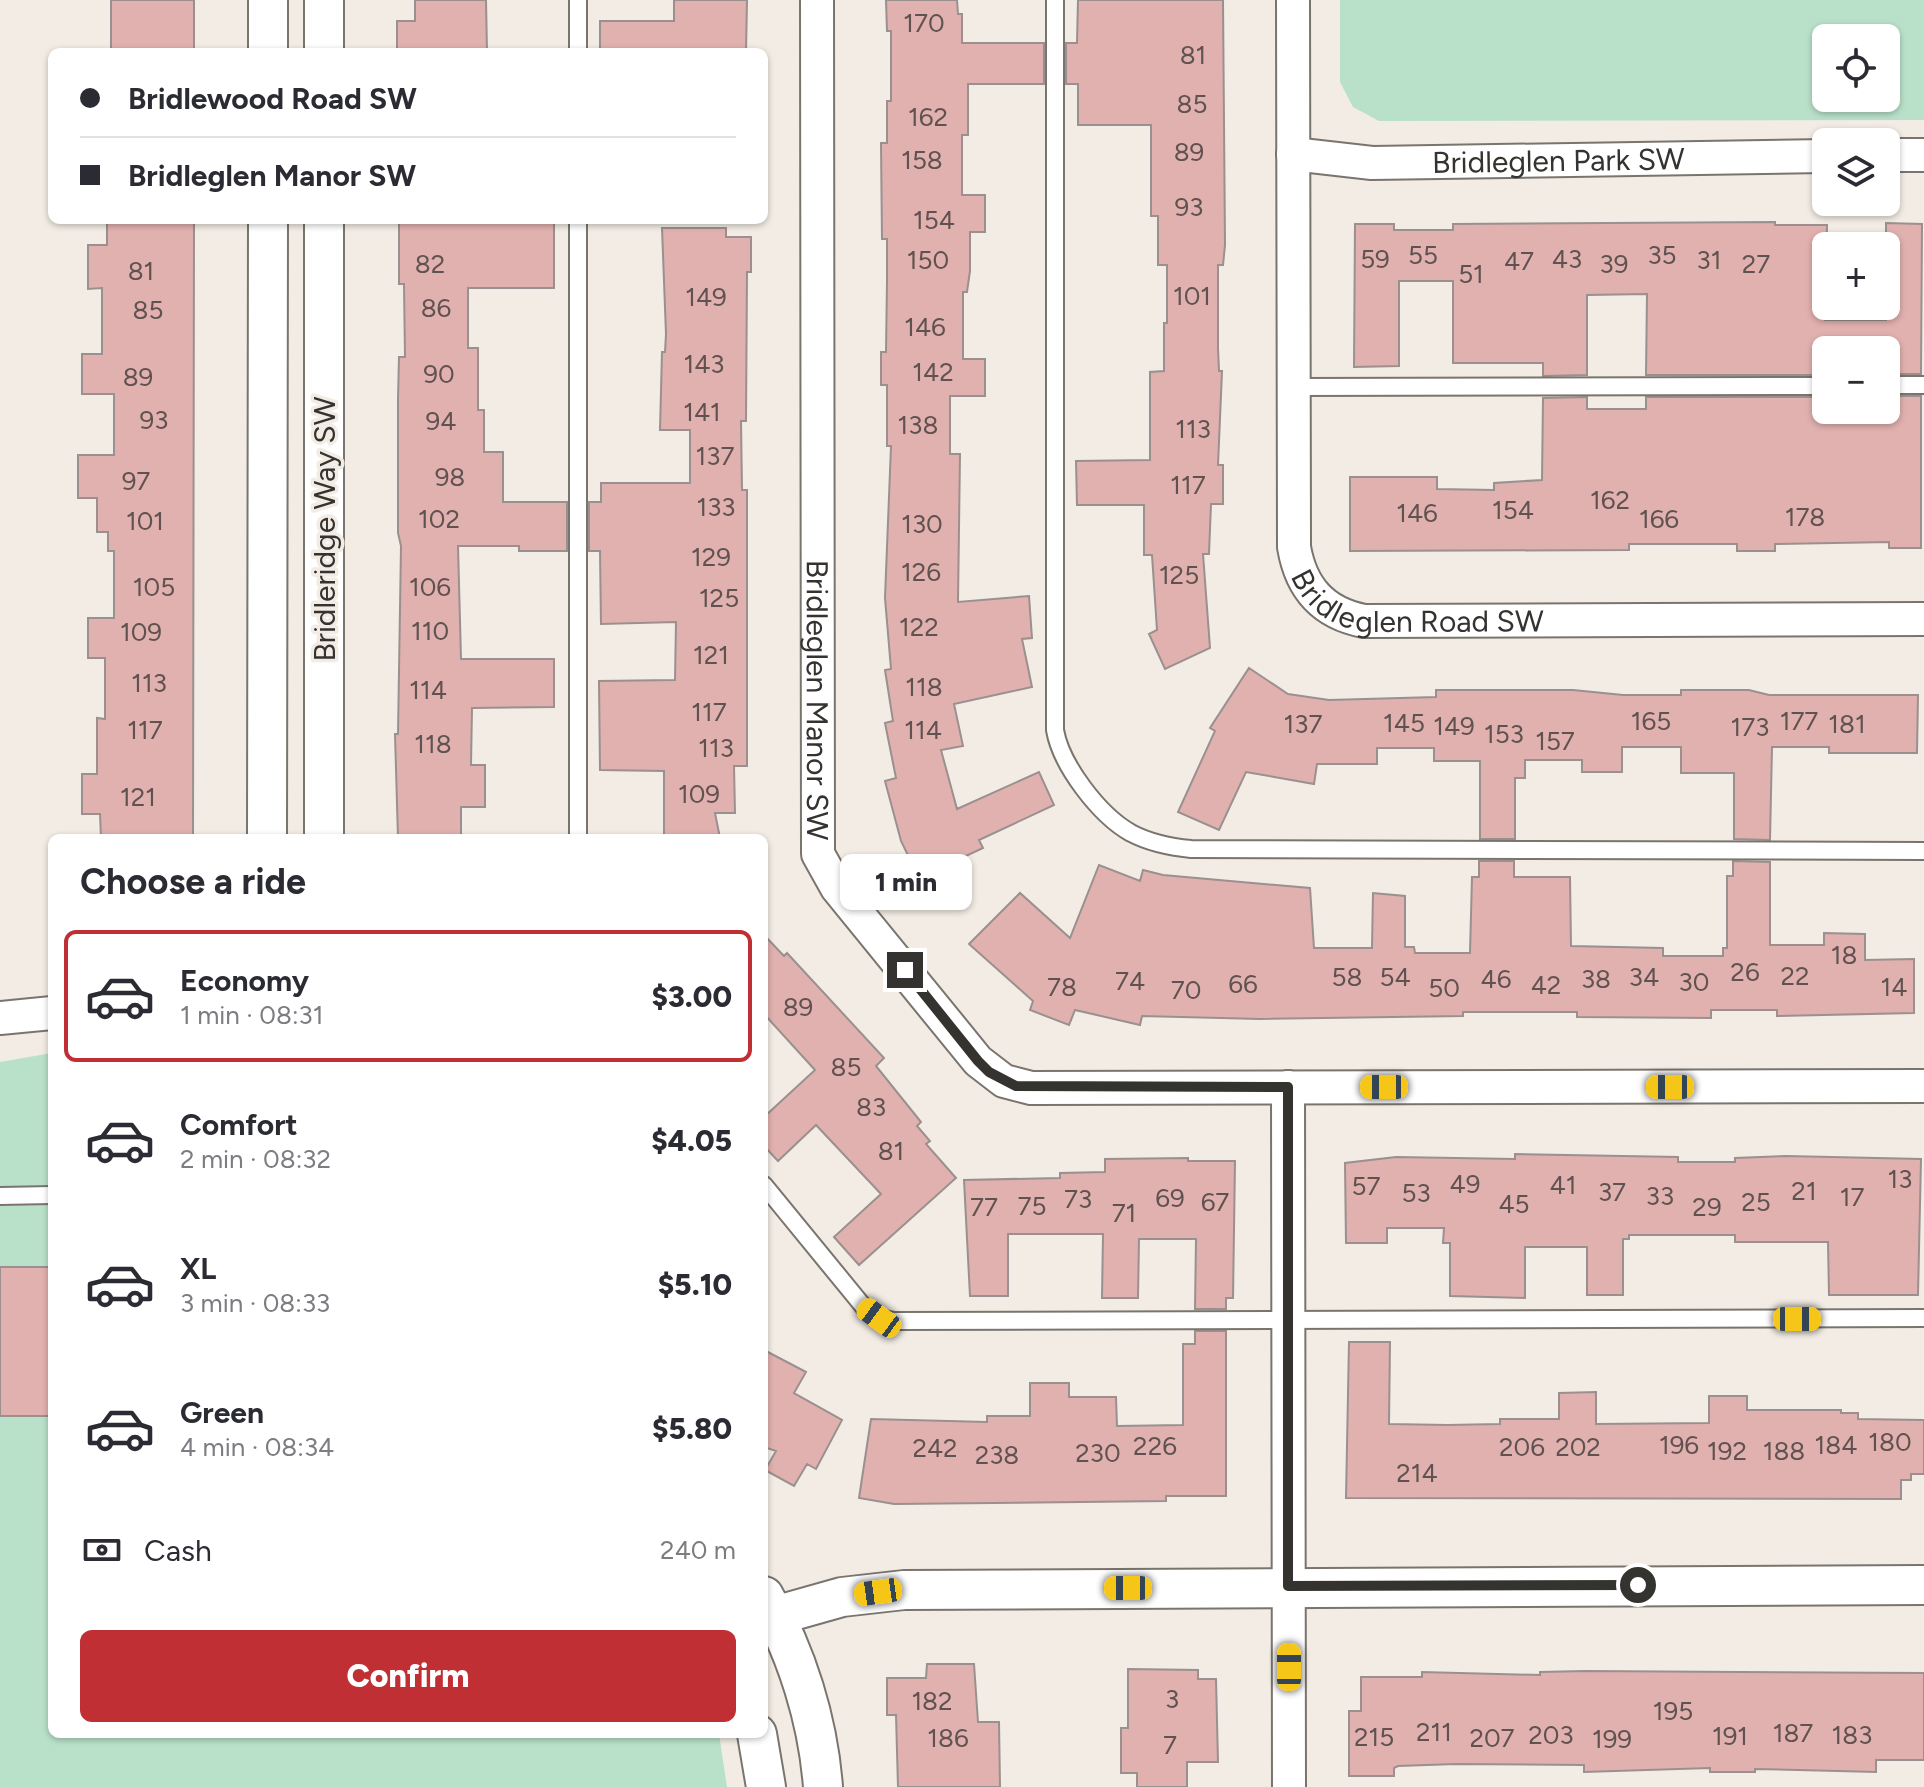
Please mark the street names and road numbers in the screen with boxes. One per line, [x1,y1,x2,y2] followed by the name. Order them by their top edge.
[1432,140,1685,181] street label: Bridleglen Park SW
[306,396,343,662] street label: Bridleridge Way SW
[799,560,836,840] street label: Bridleglen Manor SW
[1284,563,1544,640] street label: Bridleglen Road SW

